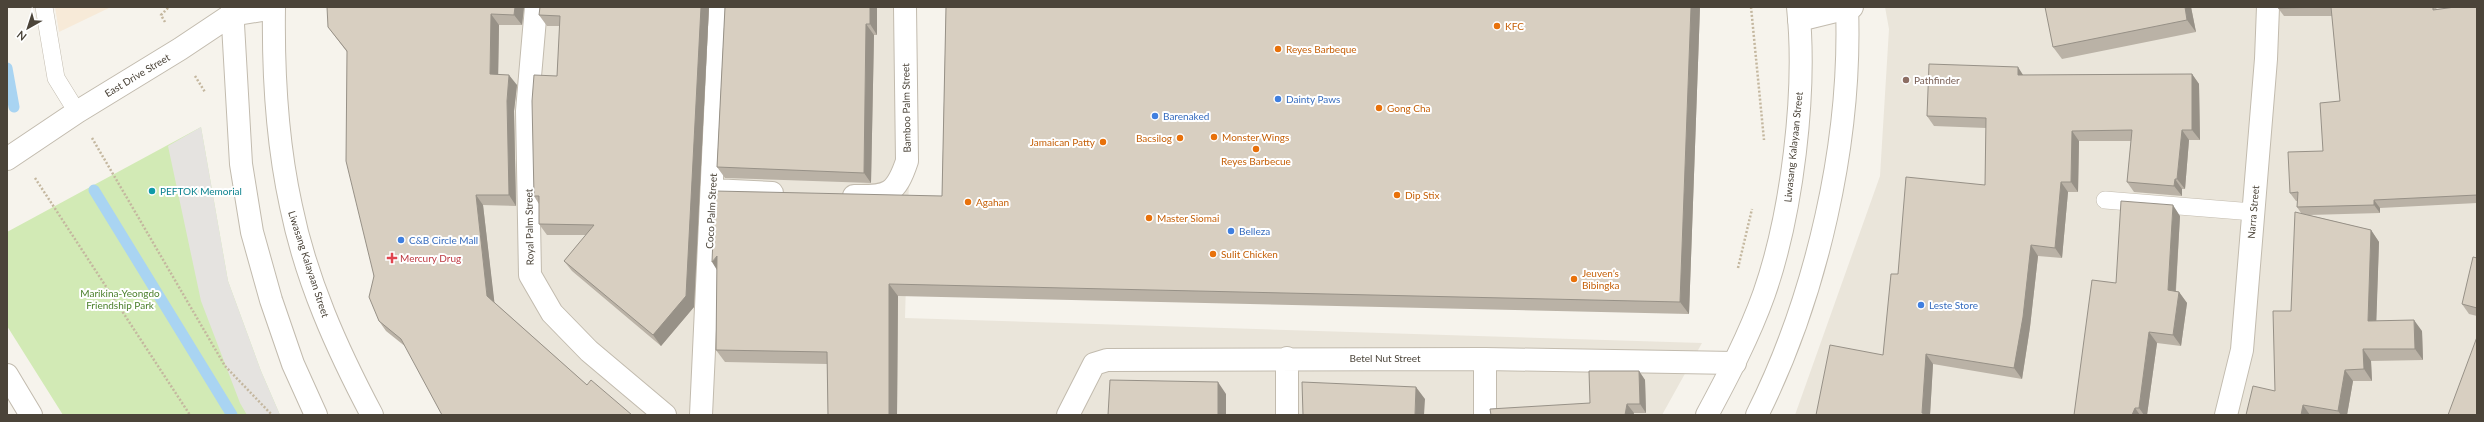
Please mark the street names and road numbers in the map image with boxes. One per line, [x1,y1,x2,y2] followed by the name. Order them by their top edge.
[102,51,172,99] street label: East Drive Street
[899,63,913,153] street label: Bamboo Palm Street
[1781,91,1805,203] street label: Liwasang Kalayaan Street
[703,173,719,249] street label: Coco Palm Street
[2245,184,2261,239] street label: Narra Street
[522,188,536,265] street label: Royal Palm Street
[286,209,332,319] street label: Liwasang Kalayaan Street
[1350,352,1421,364] street label: Betel Nut Street

